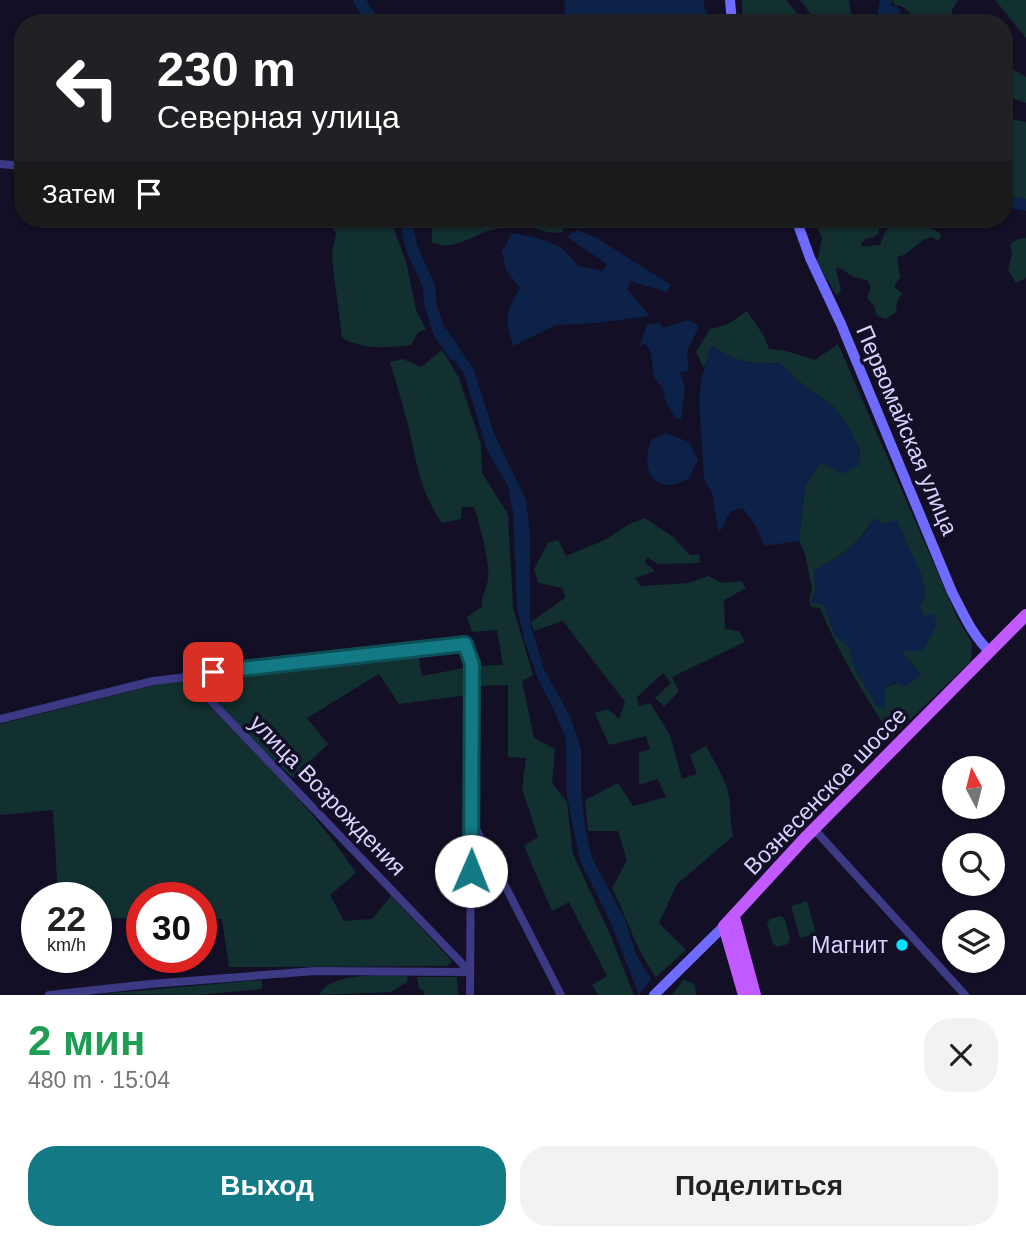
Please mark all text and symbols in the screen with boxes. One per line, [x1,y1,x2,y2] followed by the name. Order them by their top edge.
[42,42,133,133] icon: left
[157,42,296,96] text: 230 m
[157,99,400,135] text: Северная улица
[130,175,168,213] icon: arrive
[42,179,116,209] text: Затем
[851,321,963,539] street label: Первомайская улица
[183,642,243,702] pin
[194,653,232,691] icon: arrive
[739,702,911,880] street label: Вознесенское шоссе
[245,709,411,881] street label: улица Возрождения
[942,756,1004,819] north arrow
[942,756,1005,973] map controls
[942,833,1005,896] button: search
[434,834,508,908] position arrow
[126,882,217,973] speed limit sign: 30
[47,899,86,938] text: 22
[942,910,1005,973] button: layers
[811,932,888,958] place label: Магнит
[47,935,86,955] text: km/h
[894,937,910,953] marker: Магнит
[28,1017,145,1064] text: 2 мин
[924,1018,998,1092] button: close
[28,1067,170,1093] text: 480 m · 15:04
[28,1146,506,1226] button: Выход
[520,1146,998,1226] button: Поделиться

